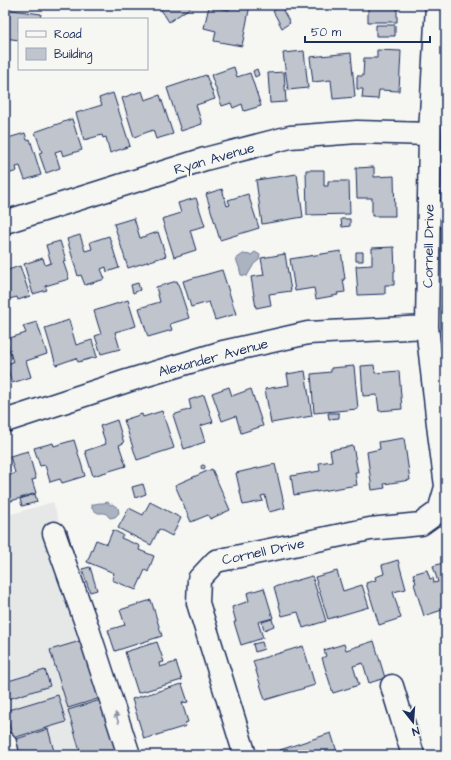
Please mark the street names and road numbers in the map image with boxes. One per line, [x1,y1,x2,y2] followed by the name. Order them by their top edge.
[172,138,257,180] street label: Ryan Avenue
[418,204,440,288] street label: Cornell Drive
[156,334,271,382] street label: Alexander Avenue
[220,533,307,570] street label: Cornell Drive

